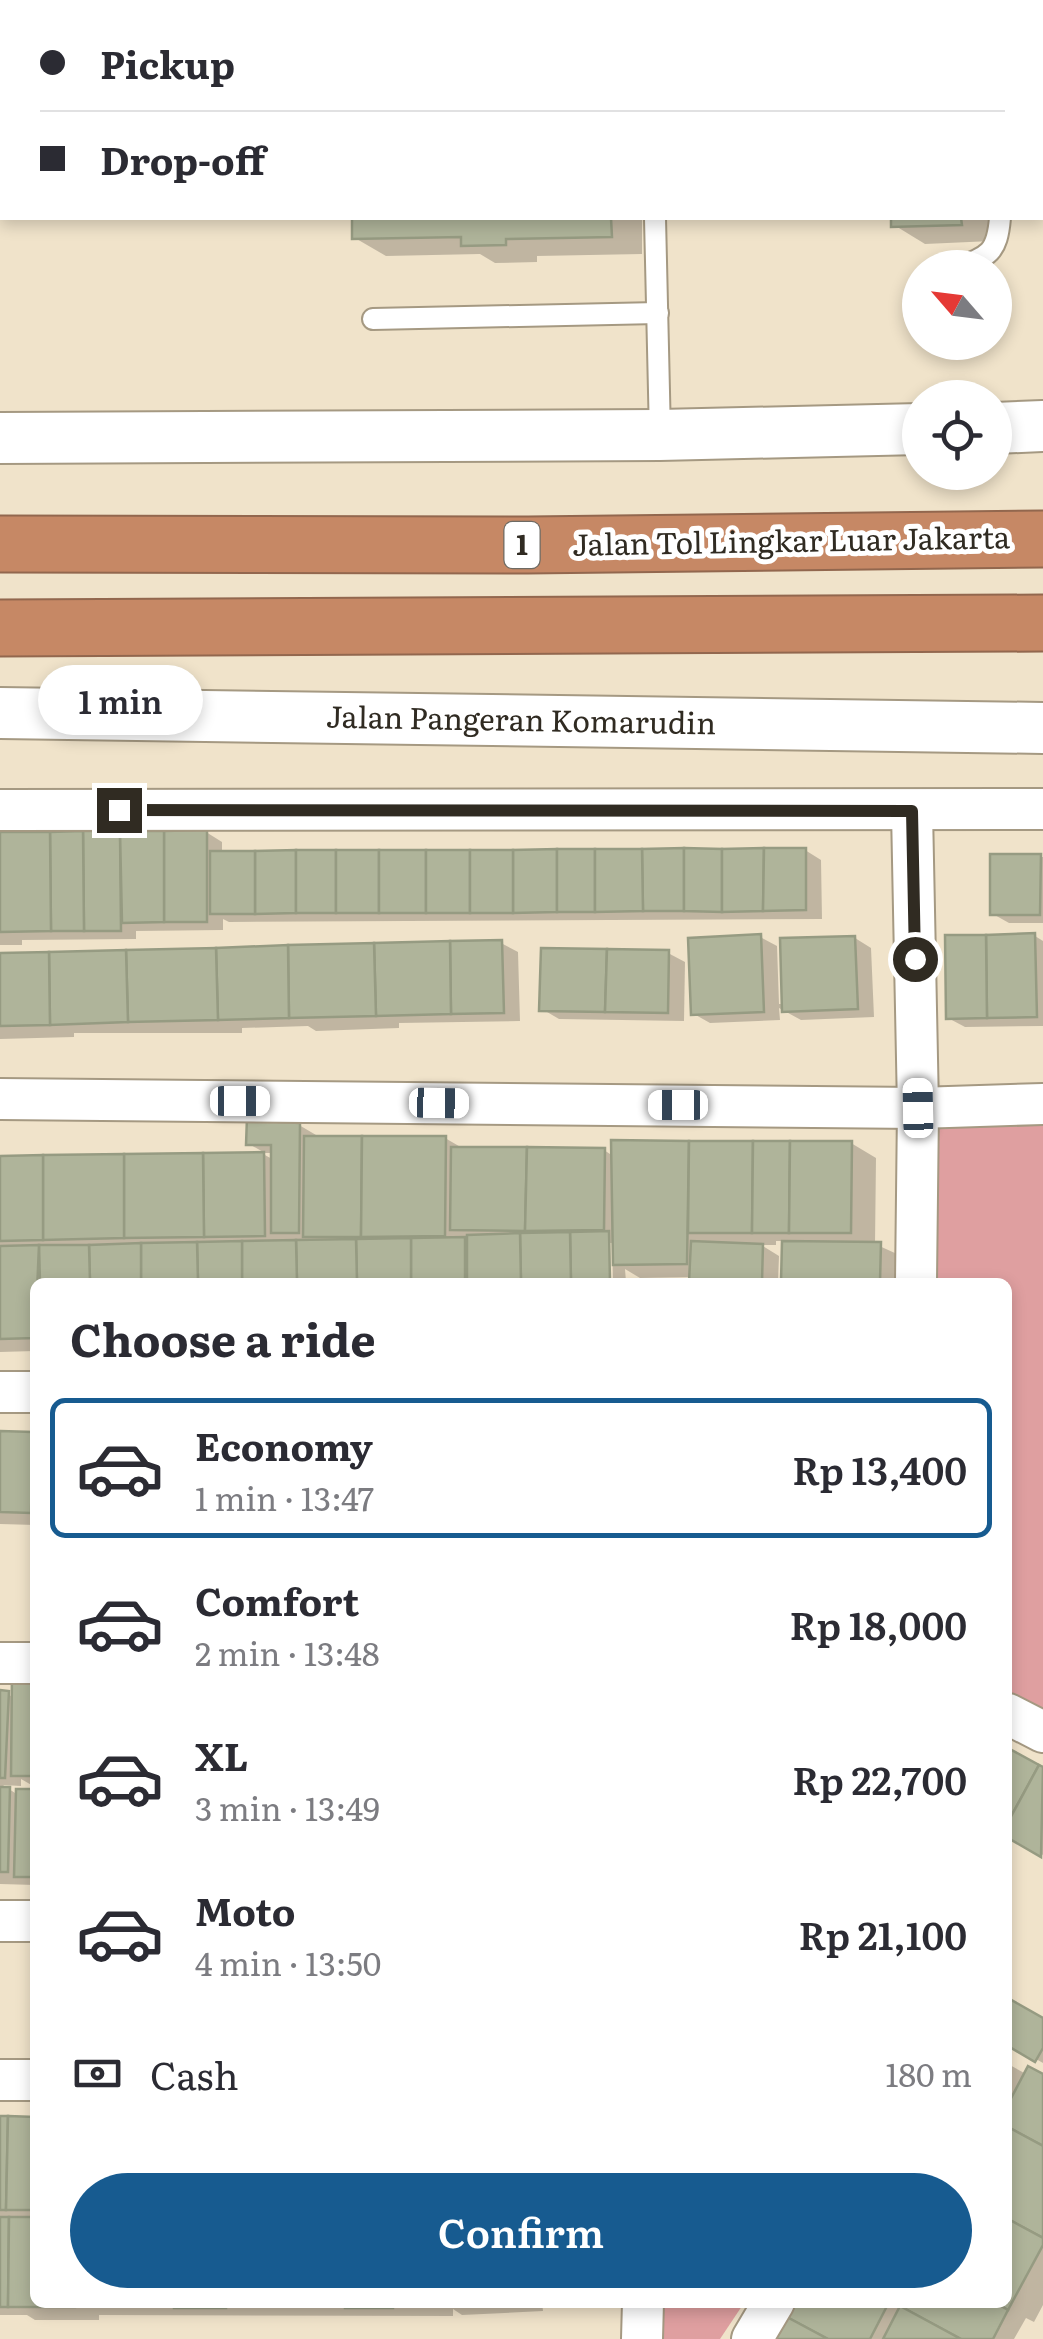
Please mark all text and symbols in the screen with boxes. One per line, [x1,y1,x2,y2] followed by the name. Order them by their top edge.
[100,34,235,91] text: Pickup
[100,130,265,187] text: Drop-off
[902,250,1012,360] north arrow
[902,250,1012,490] map controls
[902,380,1012,490] button: locate
[572,513,1011,565] street label: Jalan Tol Lingkar Luar Jakarta
[504,522,540,568] road number: 1
[36,665,202,735] callout: 1 min
[78,676,163,724] text: 1 min
[326,693,717,743] street label: Jalan Pangeran Komarudin
[97,788,142,833] route end
[893,937,938,982] route start
[902,1078,934,1138] car
[210,1086,270,1116] car
[409,1087,469,1119] car
[648,1090,708,1120] car
[70,1304,376,1371] text: Choose a ride
[195,1416,373,1473] text: Economy
[75,1423,165,1513] icon: car
[792,1440,967,1497] text: Rp 13,400
[195,1473,374,1521] text: 1 min · 13:47
[195,1571,359,1628] text: Comfort
[75,1578,165,1668] icon: car
[790,1595,967,1652] text: Rp 18,000
[195,1628,380,1676] text: 2 min · 13:48
[195,1726,248,1783] text: XL
[75,1733,165,1823] icon: car
[792,1750,967,1807] text: Rp 22,700
[195,1783,380,1831] text: 3 min · 13:49
[195,1881,295,1938] text: Moto
[75,1888,165,1978] icon: car
[799,1905,967,1962] text: Rp 21,100
[195,1938,381,1986] text: 4 min · 13:50
[150,2045,239,2102] text: Cash
[70,2046,125,2101] icon: cash
[885,2049,972,2097] text: 180 m
[70,2173,972,2288] button: Confirm

